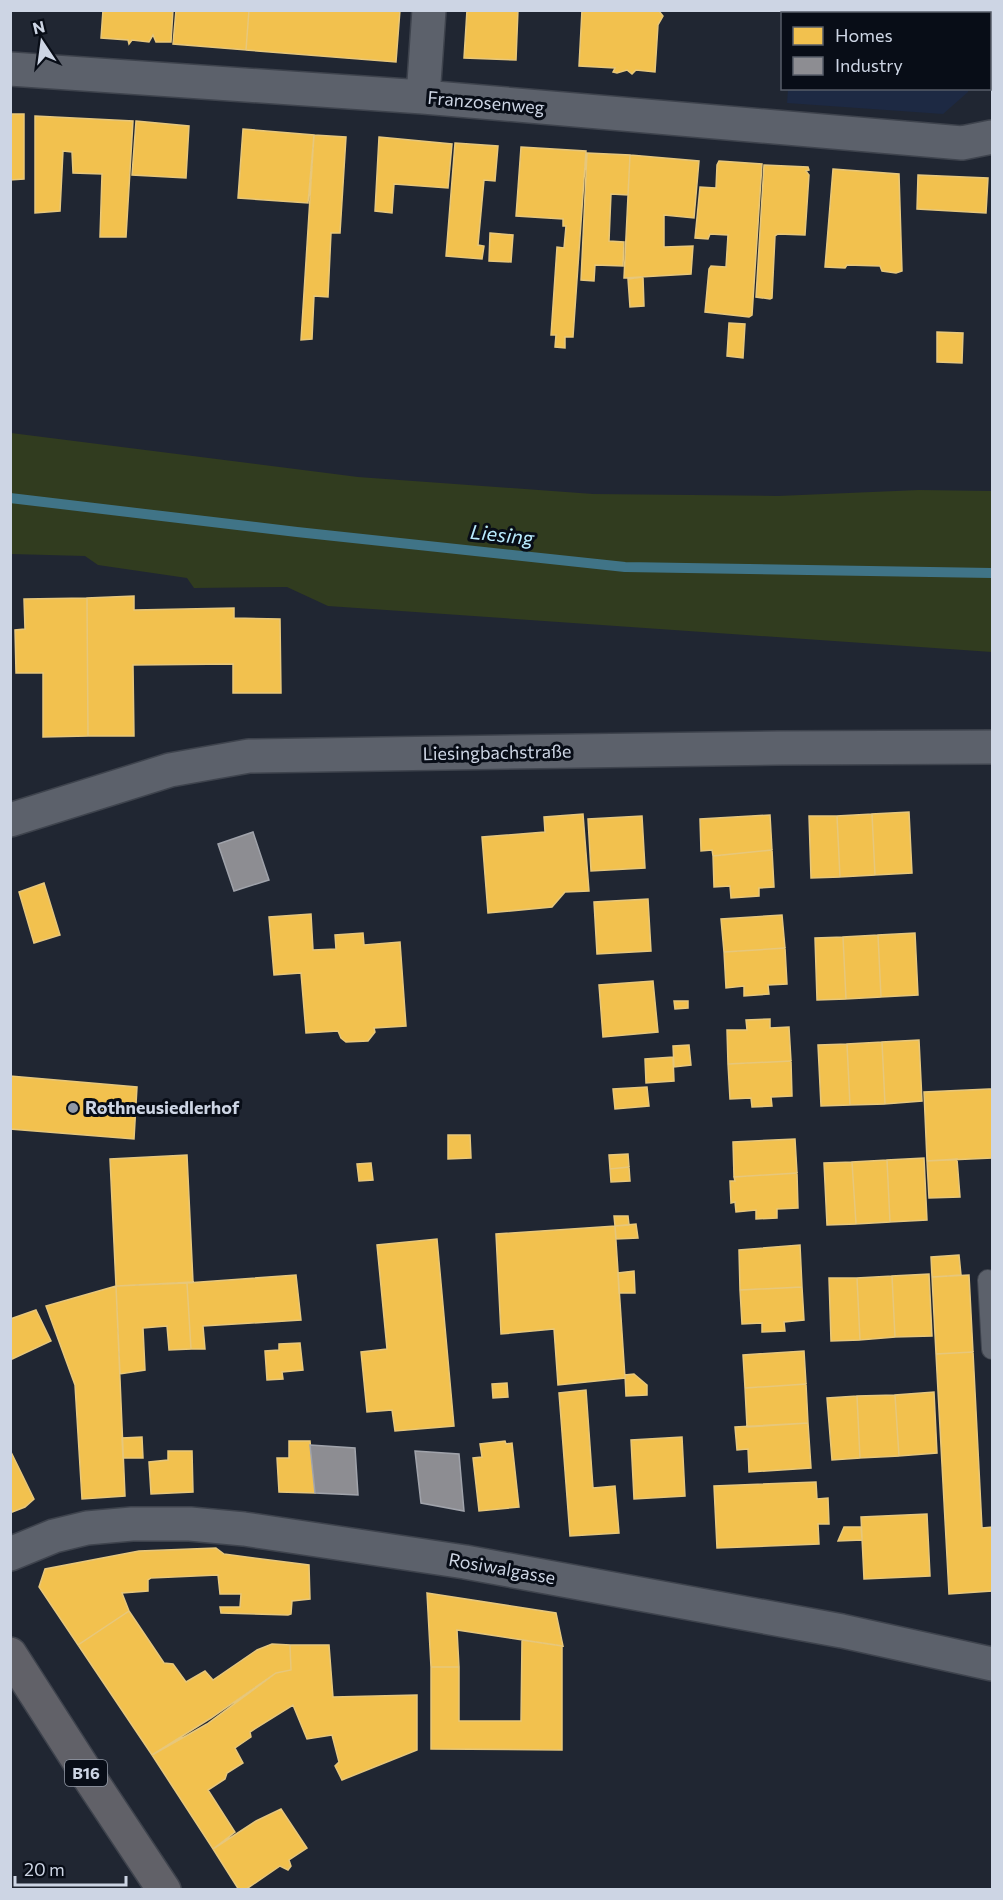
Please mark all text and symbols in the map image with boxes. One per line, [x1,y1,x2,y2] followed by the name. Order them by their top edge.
[12,12,72,72] north arrow
[781,12,991,90] legend
[31,16,46,38] text: N
[835,24,893,46] text: Homes
[835,54,903,76] text: Industry
[427,86,546,118] street label: Franzosenweg
[469,519,536,549] water label: Liesing
[422,740,572,764] street label: Liesingbachstraße
[85,1096,240,1118] place label: Rothneusiedlerhof
[66,1101,80,1115] marker: Rothneusiedlerhof
[447,1548,557,1588] street label: Rosiwalgasse
[65,1760,107,1786] road number: B16
[15,1849,126,1887] scale bar
[24,1858,65,1880] text: 20 m

